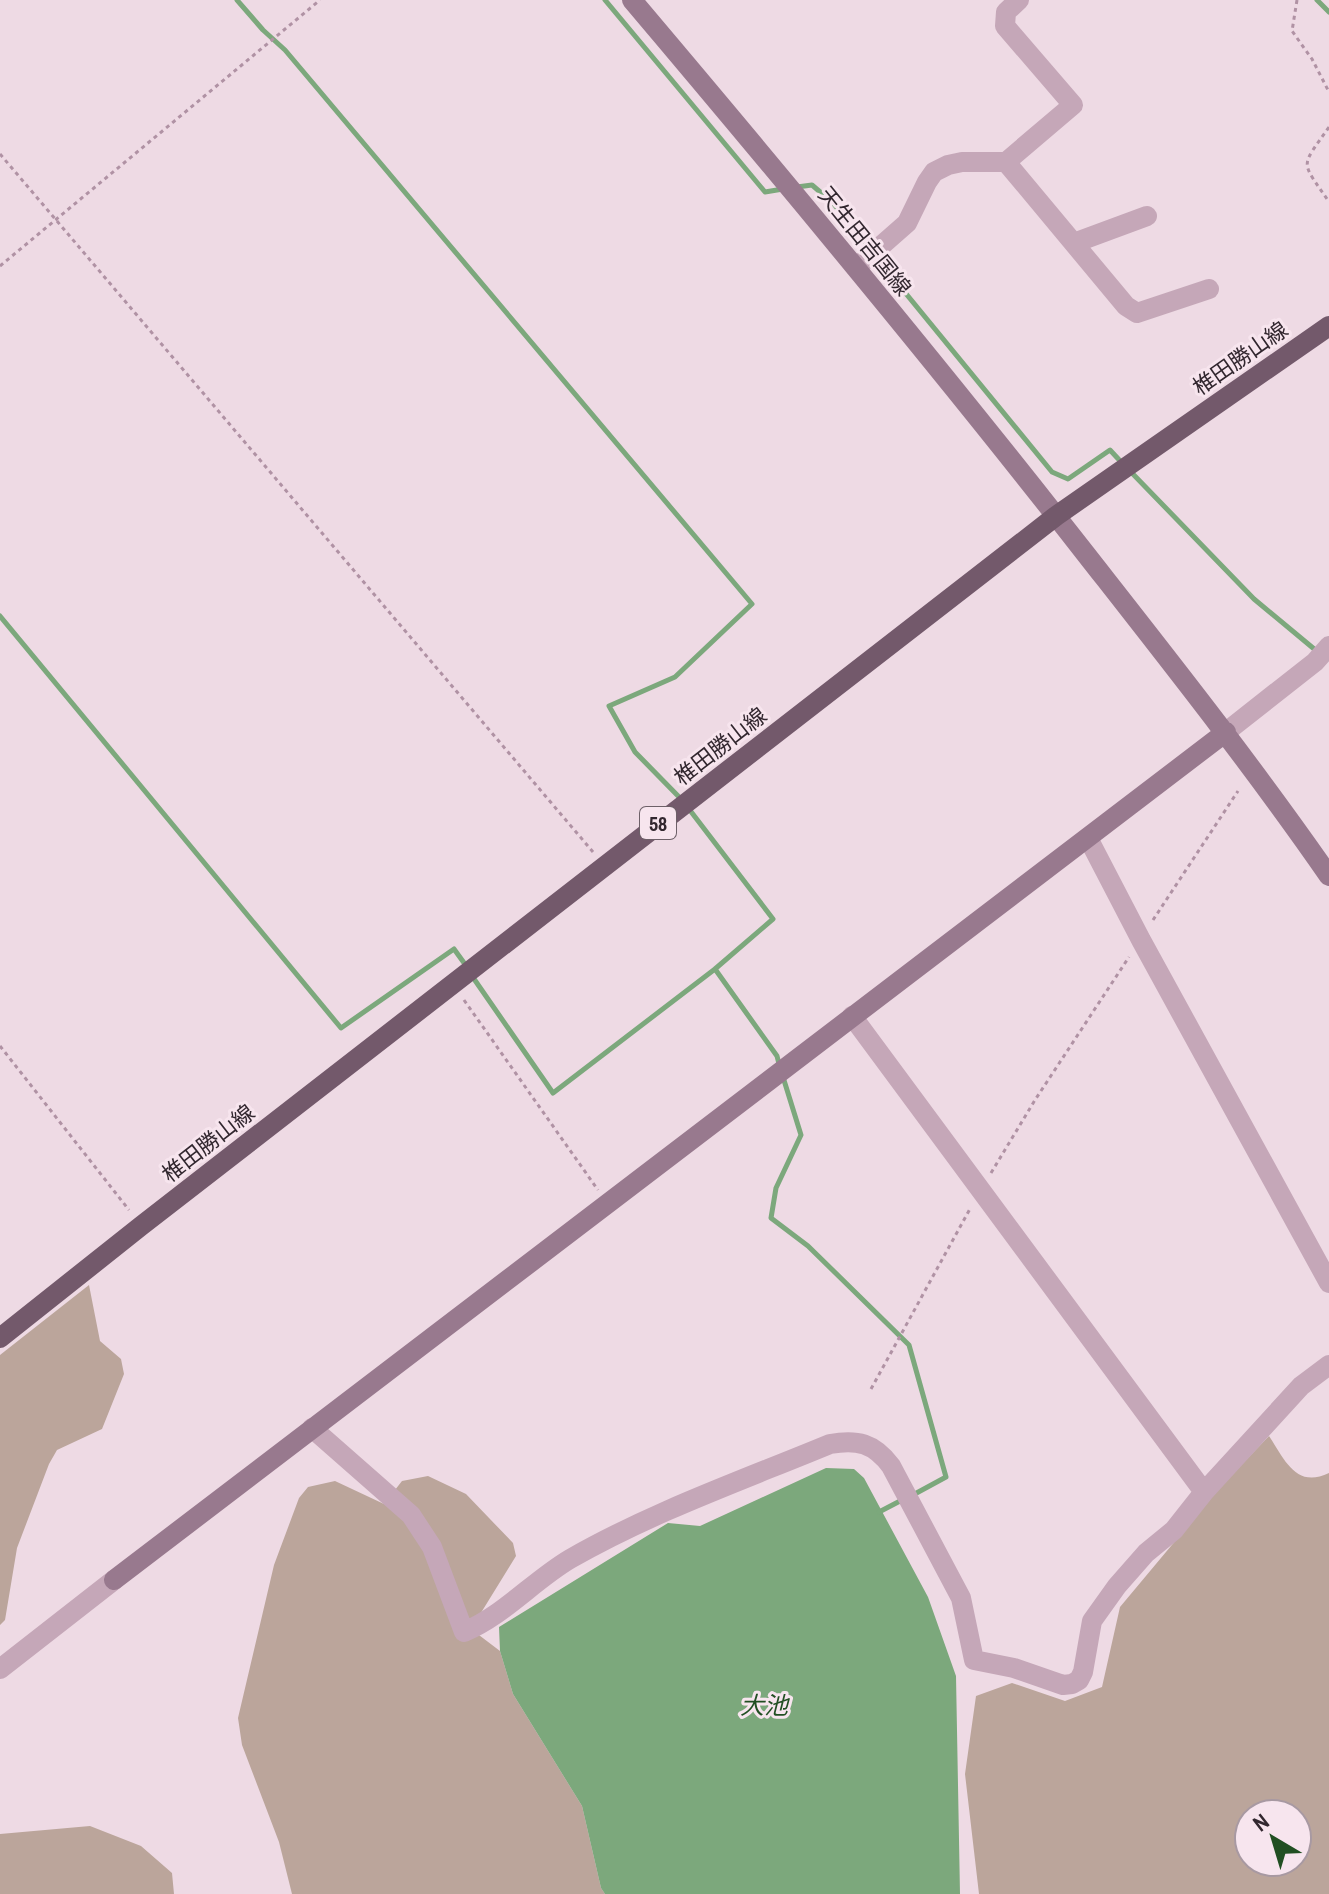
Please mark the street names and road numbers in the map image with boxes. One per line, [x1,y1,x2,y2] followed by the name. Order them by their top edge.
[812,180,918,302] street label: 天生田吉国線
[1186,314,1294,402] street label: 椎田勝山線
[667,700,773,792] street label: 椎田勝山線
[640,807,676,839] road number: 58
[155,1097,261,1189] street label: 椎田勝山線

